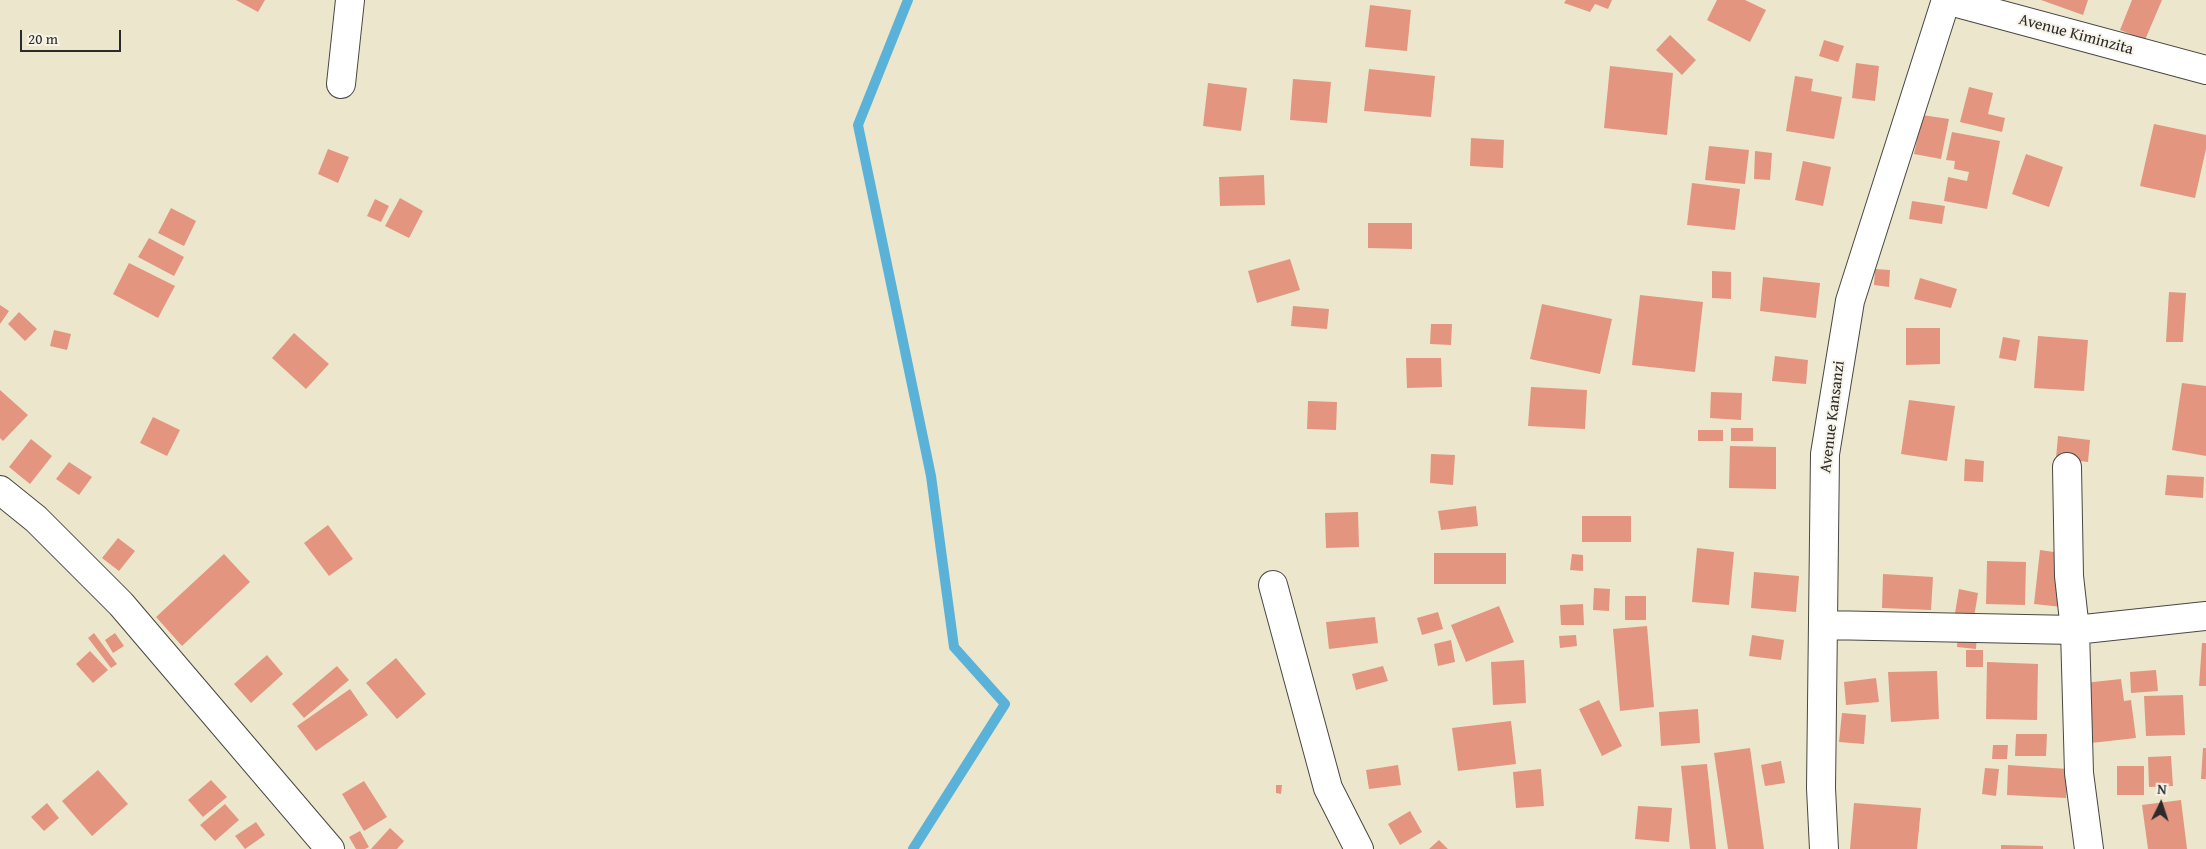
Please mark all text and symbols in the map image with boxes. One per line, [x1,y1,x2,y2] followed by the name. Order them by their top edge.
[2017,10,2135,60] street label: Avenue Kiminzita
[22,20,124,52] scale bar
[28,28,58,49] text: 20 m
[1817,360,1849,474] street label: Avenue Kansanzi
[2136,779,2186,829] north arrow
[2157,779,2167,799] text: N

